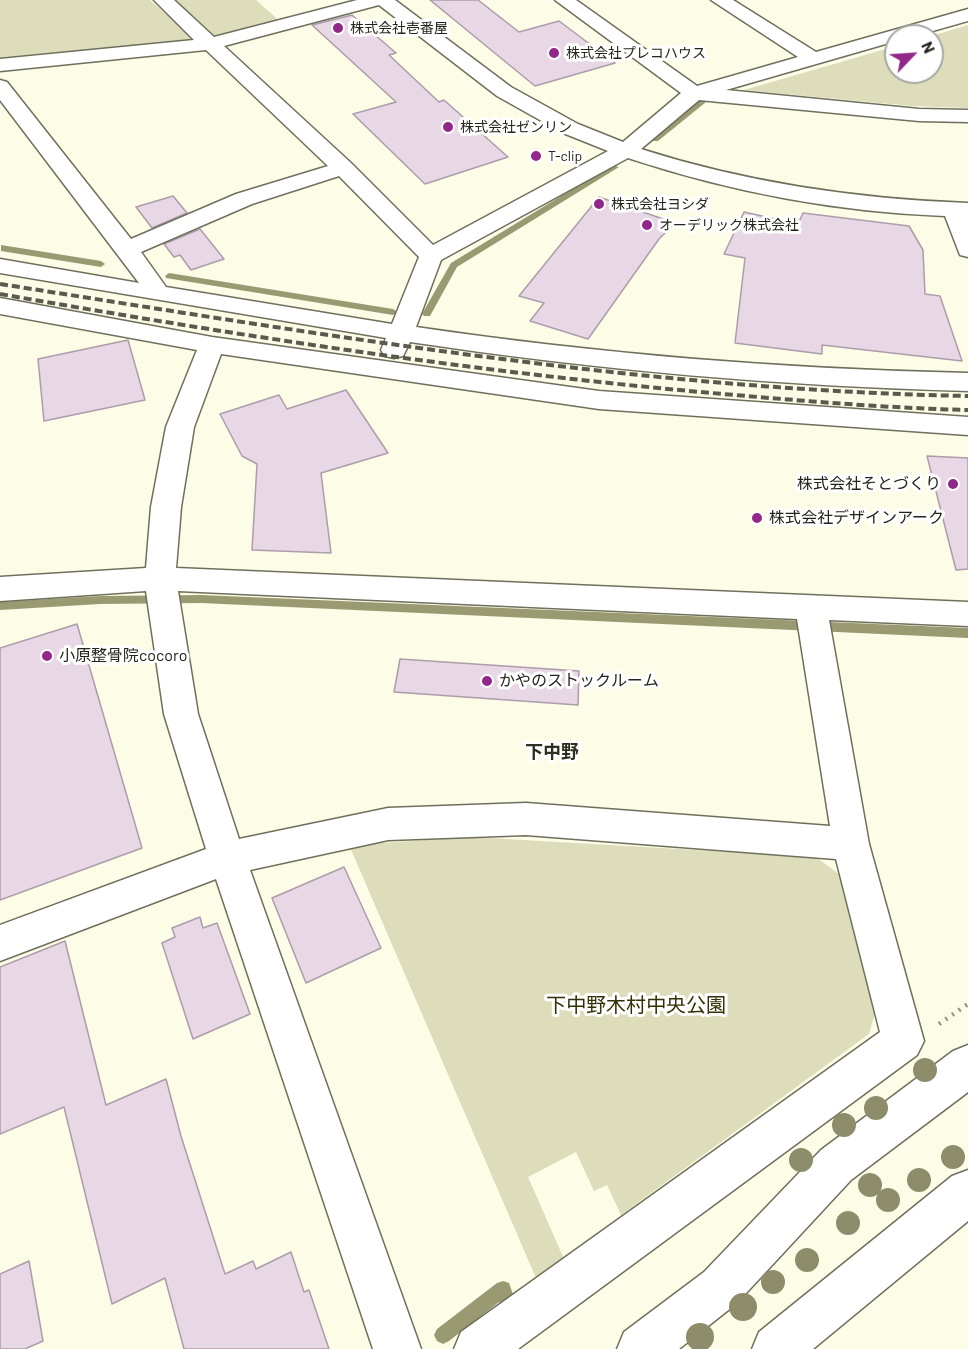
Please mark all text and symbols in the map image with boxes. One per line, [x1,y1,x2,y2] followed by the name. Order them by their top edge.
[350,20,448,36] place label: 株式会社壱番屋
[331,21,345,35] marker: 株式会社壱番屋
[884,24,944,84] north arrow
[918,38,940,56] text: N
[566,45,706,61] place label: 株式会社プレコハウス
[547,46,561,60] marker: 株式会社プレコハウス
[460,119,572,135] place label: 株式会社ゼンリン
[441,120,455,134] marker: 株式会社ゼンリン
[548,148,582,164] place label: T-clip
[529,149,543,163] marker: T-clip
[611,196,709,212] place label: 株式会社ヨシダ
[592,197,606,211] marker: 株式会社ヨシダ
[659,217,799,233] place label: オーデリック株式会社
[640,218,654,232] marker: オーデリック株式会社
[797,474,941,494] place label: 株式会社そとづくり
[946,477,960,491] marker: 株式会社そとづくり
[769,508,944,528] place label: 株式会社デザインアーク
[750,511,764,525] marker: 株式会社デザインアーク
[59,646,187,666] place label: 小原整骨院cocoro
[40,649,54,663] marker: 小原整骨院cocoro
[499,671,659,691] place label: かやのストックルーム
[480,674,494,688] marker: かやのストックルーム
[525,741,579,763] district label: 下中野
[546,993,726,1017] park label: 下中野木村中央公園

